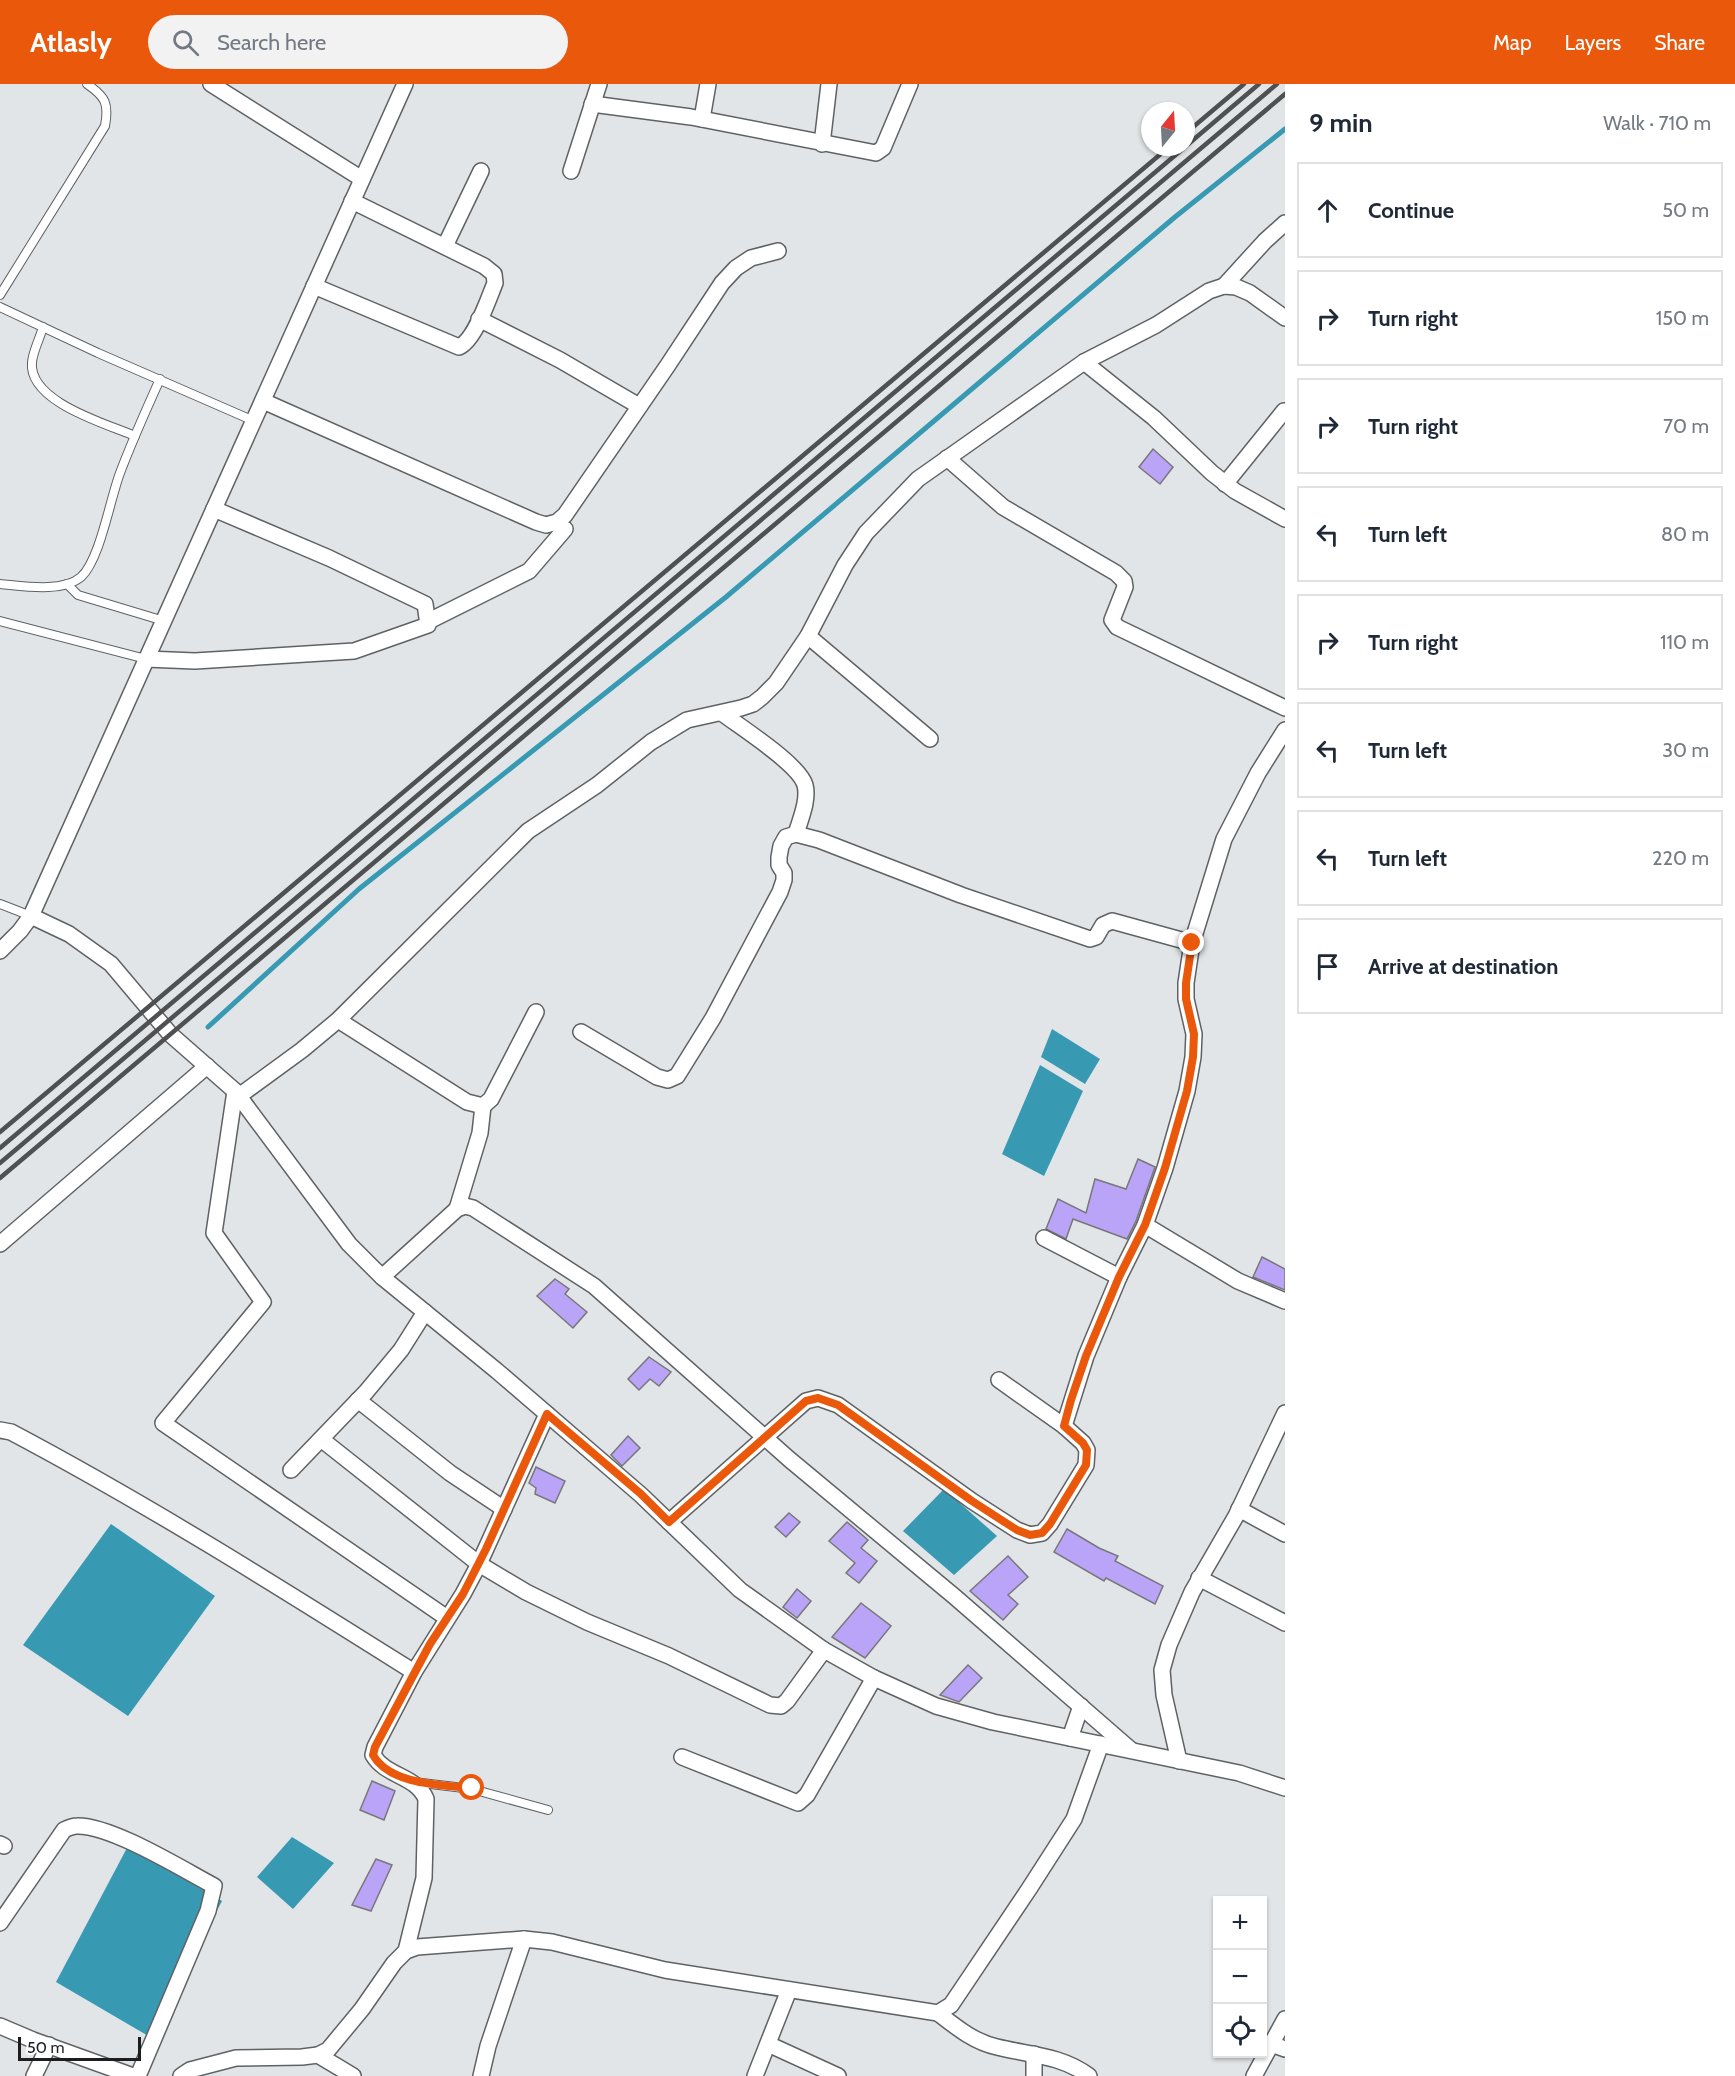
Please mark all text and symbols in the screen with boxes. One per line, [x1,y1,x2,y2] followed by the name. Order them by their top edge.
[148,15,568,69] search box
[30,25,112,59] text: Atlasly
[169,26,202,59] icon: search
[217,29,326,56] text: Search here
[1493,30,1532,55] text: Map
[1565,30,1621,55] text: Layers
[1654,30,1705,55] text: Share
[1141,102,1195,156] north arrow
[1309,107,1373,139] text: 9 min
[1603,111,1711,135] text: Walk · 710 m
[1311,194,1344,227] icon: ahead
[1368,197,1454,224] text: Continue
[1662,198,1709,222] text: 50 m
[1311,302,1344,335] icon: right
[1368,305,1458,332] text: Turn right
[1656,306,1709,330] text: 150 m
[1311,410,1344,443] icon: right
[1368,413,1458,440] text: Turn right
[1663,414,1709,438] text: 70 m
[1311,518,1344,551] icon: left
[1368,521,1447,548] text: Turn left
[1661,522,1709,546] text: 80 m
[1311,626,1344,659] icon: right
[1368,629,1458,656] text: Turn right
[1660,630,1709,654] text: 110 m
[1311,734,1344,767] icon: left
[1368,737,1447,764] text: Turn left
[1662,738,1709,762] text: 30 m
[1311,842,1344,875] icon: left
[1368,845,1447,872] text: Turn left
[1652,846,1709,870] text: 220 m
[1178,929,1204,955] route end
[1311,950,1344,983] icon: arrive
[1368,953,1558,980] text: Arrive at destination
[458,1774,484,1800] route start
[1213,1896,1267,2058] map controls
[1213,1896,1267,1950] button: +
[1213,1950,1267,2004] button: −
[1213,2004,1267,2058] button: locate
[18,2034,141,2062] scale bar
[27,2038,64,2057] text: 50 m

